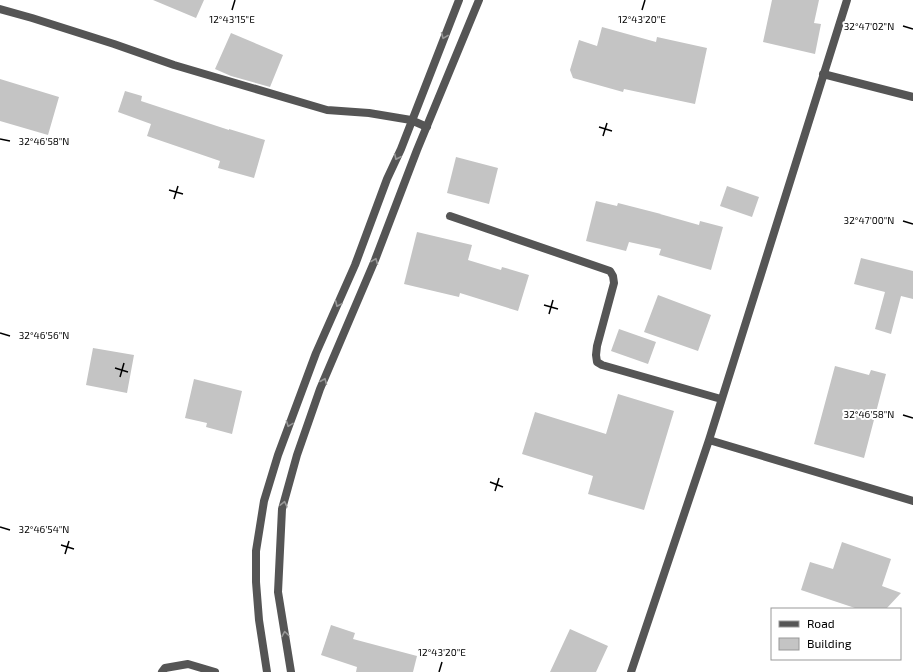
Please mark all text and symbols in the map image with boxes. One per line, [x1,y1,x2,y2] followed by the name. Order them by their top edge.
[209,13,255,25] text: 12°43'15"E
[618,13,666,25] text: 12°43'20"E
[844,20,894,32] text: 32°47'02"N
[441,33,449,40] one-way arrow
[19,135,69,147] text: 32°46'58"N
[394,153,402,161] one-way arrow
[844,214,894,226] text: 32°47'00"N
[370,258,378,265] one-way arrow
[335,299,343,307] one-way arrow
[19,329,69,341] text: 32°46'56"N
[319,377,327,385] one-way arrow
[844,408,894,420] text: 32°46'58"N
[286,421,294,428] one-way arrow
[279,501,288,508] one-way arrow
[19,523,69,535] text: 32°46'54"N
[771,608,901,660] legend
[807,616,835,630] text: Road
[281,630,290,637] one-way arrow
[807,636,852,650] text: Building
[418,646,466,658] text: 12°43'20"E

